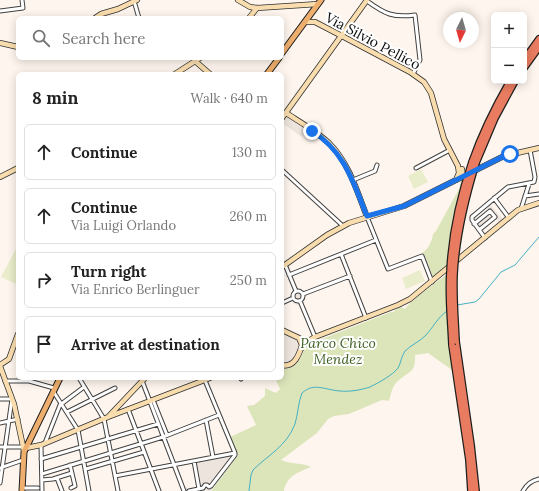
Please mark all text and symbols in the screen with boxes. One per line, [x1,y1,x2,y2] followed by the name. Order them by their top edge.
[321,8,424,74] street label: Via Silvio Pellico
[443,12,479,48] north arrow
[491,12,527,84] map controls
[491,12,527,48] button: +
[16,16,284,60] search box
[30,27,52,49] icon: search
[62,29,145,48] text: Search here
[491,48,527,84] button: −
[32,87,78,109] text: 8 min
[191,90,268,107] text: Walk · 640 m
[303,122,321,140] route end
[33,141,55,163] icon: ahead
[71,143,137,162] text: Continue
[232,144,267,161] text: 130 m
[501,145,519,163] route start
[71,198,137,217] text: Continue
[33,205,55,227] icon: ahead
[229,208,267,225] text: 260 m
[71,217,176,234] text: Via Luigi Orlando
[71,262,147,281] text: Turn right
[33,269,55,291] icon: right
[230,272,267,289] text: 250 m
[71,281,200,298] text: Via Enrico Berlinguer
[33,333,55,355] icon: arrive
[300,334,376,368] park label: Parco Chico Mendez
[71,335,220,354] text: Arrive at destination

